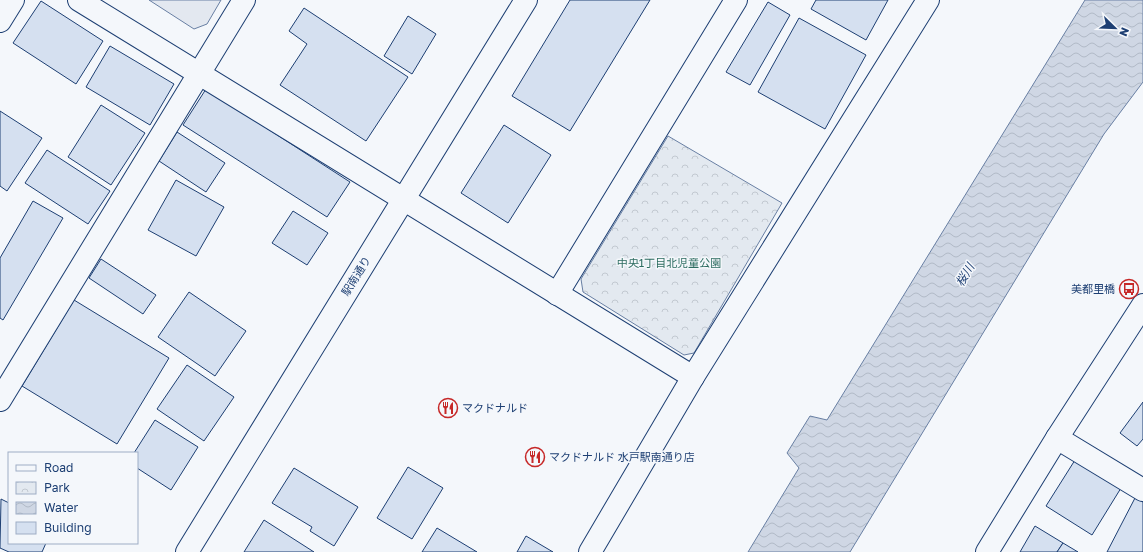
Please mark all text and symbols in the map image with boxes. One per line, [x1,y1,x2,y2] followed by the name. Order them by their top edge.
[1095,8,1135,48] north arrow
[1117,26,1132,38] text: N
[338,254,373,298] street label: 駅南通り
[617,256,721,269] park label: 中央1丁目北児童公園
[952,259,978,289] water label: 桜川
[1118,278,1140,300] bus stop icon: 美都里橋
[1071,282,1115,295] place label: 美都里橋
[437,397,459,419] restaurant icon: マクドナルド
[462,401,528,414] place label: マクドナルド
[524,446,546,468] restaurant icon: マクドナルド 水戸駅南通り店
[549,450,695,463] place label: マクドナルド 水戸駅南通り店
[8,452,138,544] legend
[44,460,73,475] text: Road
[44,480,70,495] text: Park
[44,500,78,515] text: Water
[44,520,92,535] text: Building

